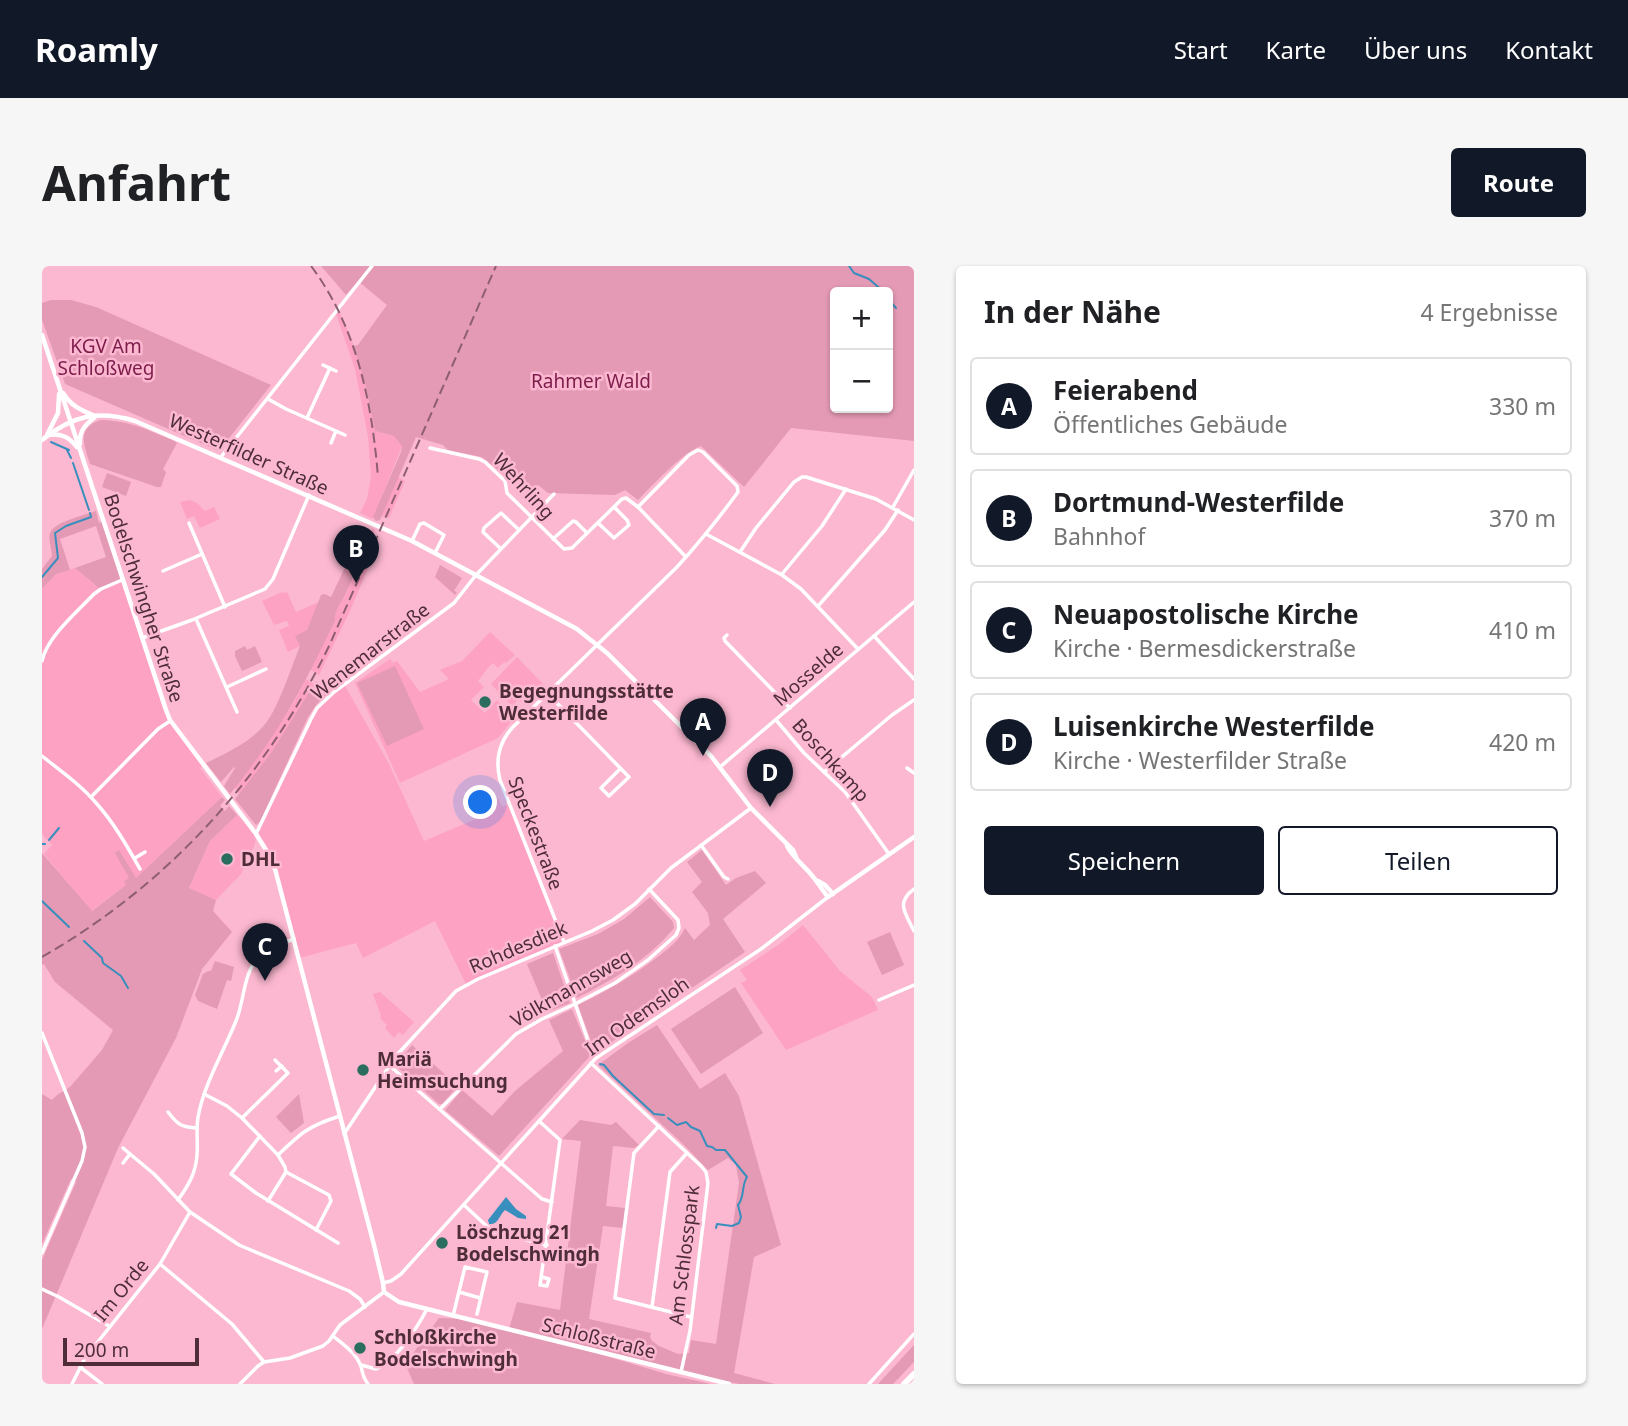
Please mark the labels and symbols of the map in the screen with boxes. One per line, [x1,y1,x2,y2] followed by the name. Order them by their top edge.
[57,333,155,381] park label: KGV Am Schloßweg
[531,368,651,394] park label: Rahmer Wald
[165,407,333,501] street label: Westerfilder Straße
[487,447,561,525] street label: Wehrling
[98,490,190,706] street label: Bodelschwingher Straße
[333,525,379,583] pin: B
[305,597,435,705] street label: Wenemarstraße
[767,636,849,712] street label: Mosselde
[499,678,674,726] place label: Begegnungsstätte Westerfilde
[477,694,493,710] marker: Begegnungsstätte Westerfilde
[680,698,726,756] pin: A
[787,713,875,807] street label: Boschkamp
[747,749,793,807] pin: D
[502,773,570,893] street label: Speckestraße
[463,785,497,819] your location
[241,846,280,872] place label: DHL
[219,851,235,867] marker: DHL
[465,915,571,979] street label: Rohdesdiek
[242,923,288,981] pin: C
[506,943,636,1033] street label: Völkmannsweg
[580,971,694,1061] street label: Im Odemsloh
[377,1046,508,1094] place label: Mariä Heimsuchung
[355,1062,371,1078] marker: Mariä Heimsuchung
[663,1183,705,1327] street label: Am Schlosspark
[456,1219,600,1267] place label: Löschzug 21 Bodelschwingh
[434,1235,450,1251] marker: Löschzug 21 Bodelschwingh
[88,1253,154,1327] street label: Im Orde
[539,1311,659,1365] street label: Schloßstraße
[374,1324,518,1372] place label: Schloßkirche Bodelschwingh
[63,1335,200,1367] scale bar
[352,1340,368,1356] marker: Schloßkirche Bodelschwingh

